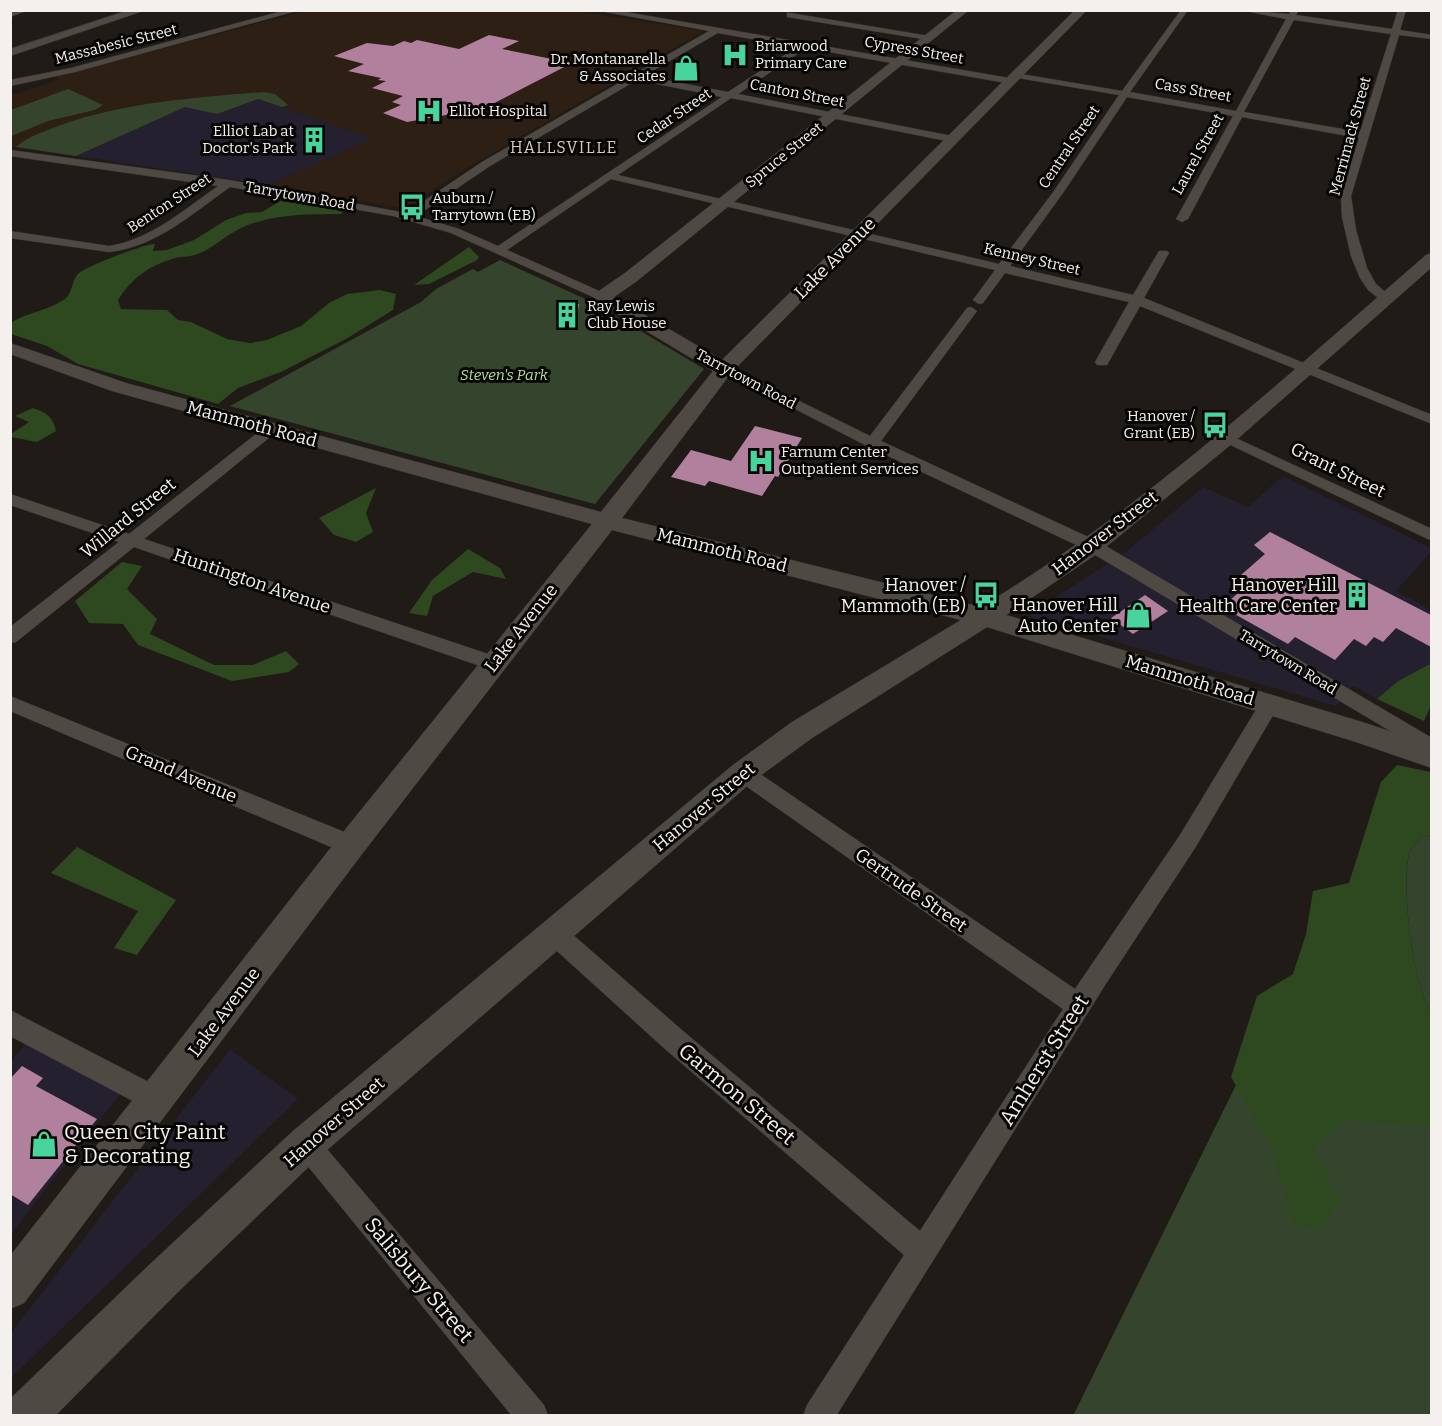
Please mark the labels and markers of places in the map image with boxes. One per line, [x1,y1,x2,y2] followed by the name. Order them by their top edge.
[755,37,847,72] place label: Briarwood Primary Care
[720,40,750,70] hospital icon: Briarwood Primary Care
[550,50,666,85] place label: Dr. Montanarella & Associates
[671,53,701,83] shop icon: Dr. Montanarella & Associates
[414,96,444,126] hospital icon: Elliot Hospital
[449,102,547,120] place label: Elliot Hospital
[202,122,295,157] place label: Elliot Lab at Doctor's Park
[299,125,329,155] building icon: Elliot Lab at Doctor's Park
[432,189,536,224] place label: Auburn / Tarrytown (EB)
[397,192,427,222] bus stop icon: Auburn / Tarrytown (EB)
[587,297,667,332] place label: Ray Lewis Club House
[552,300,582,330] building icon: Ray Lewis Club House
[1123,407,1195,442] place label: Hanover / Grant (EB)
[1200,410,1230,440] bus stop icon: Hanover / Grant (EB)
[781,443,919,478] place label: Farnum Center Outpatient Services
[746,446,776,476] hospital icon: Farnum Center Outpatient Services
[841,574,966,617] place label: Hanover / Mammoth (EB)
[1178,574,1337,617] place label: Hanover Hill Health Care Center
[971,580,1001,610] bus stop icon: Hanover / Mammoth (EB)
[1342,580,1372,610] building icon: Hanover Hill Health Care Center
[1012,594,1118,637] place label: Hanover Hill Auto Center
[1123,600,1153,630] shop icon: Hanover Hill Auto Center
[64,1119,226,1169] place label: Queen City Paint & Decorating
[29,1129,59,1159] shop icon: Queen City Paint & Decorating

